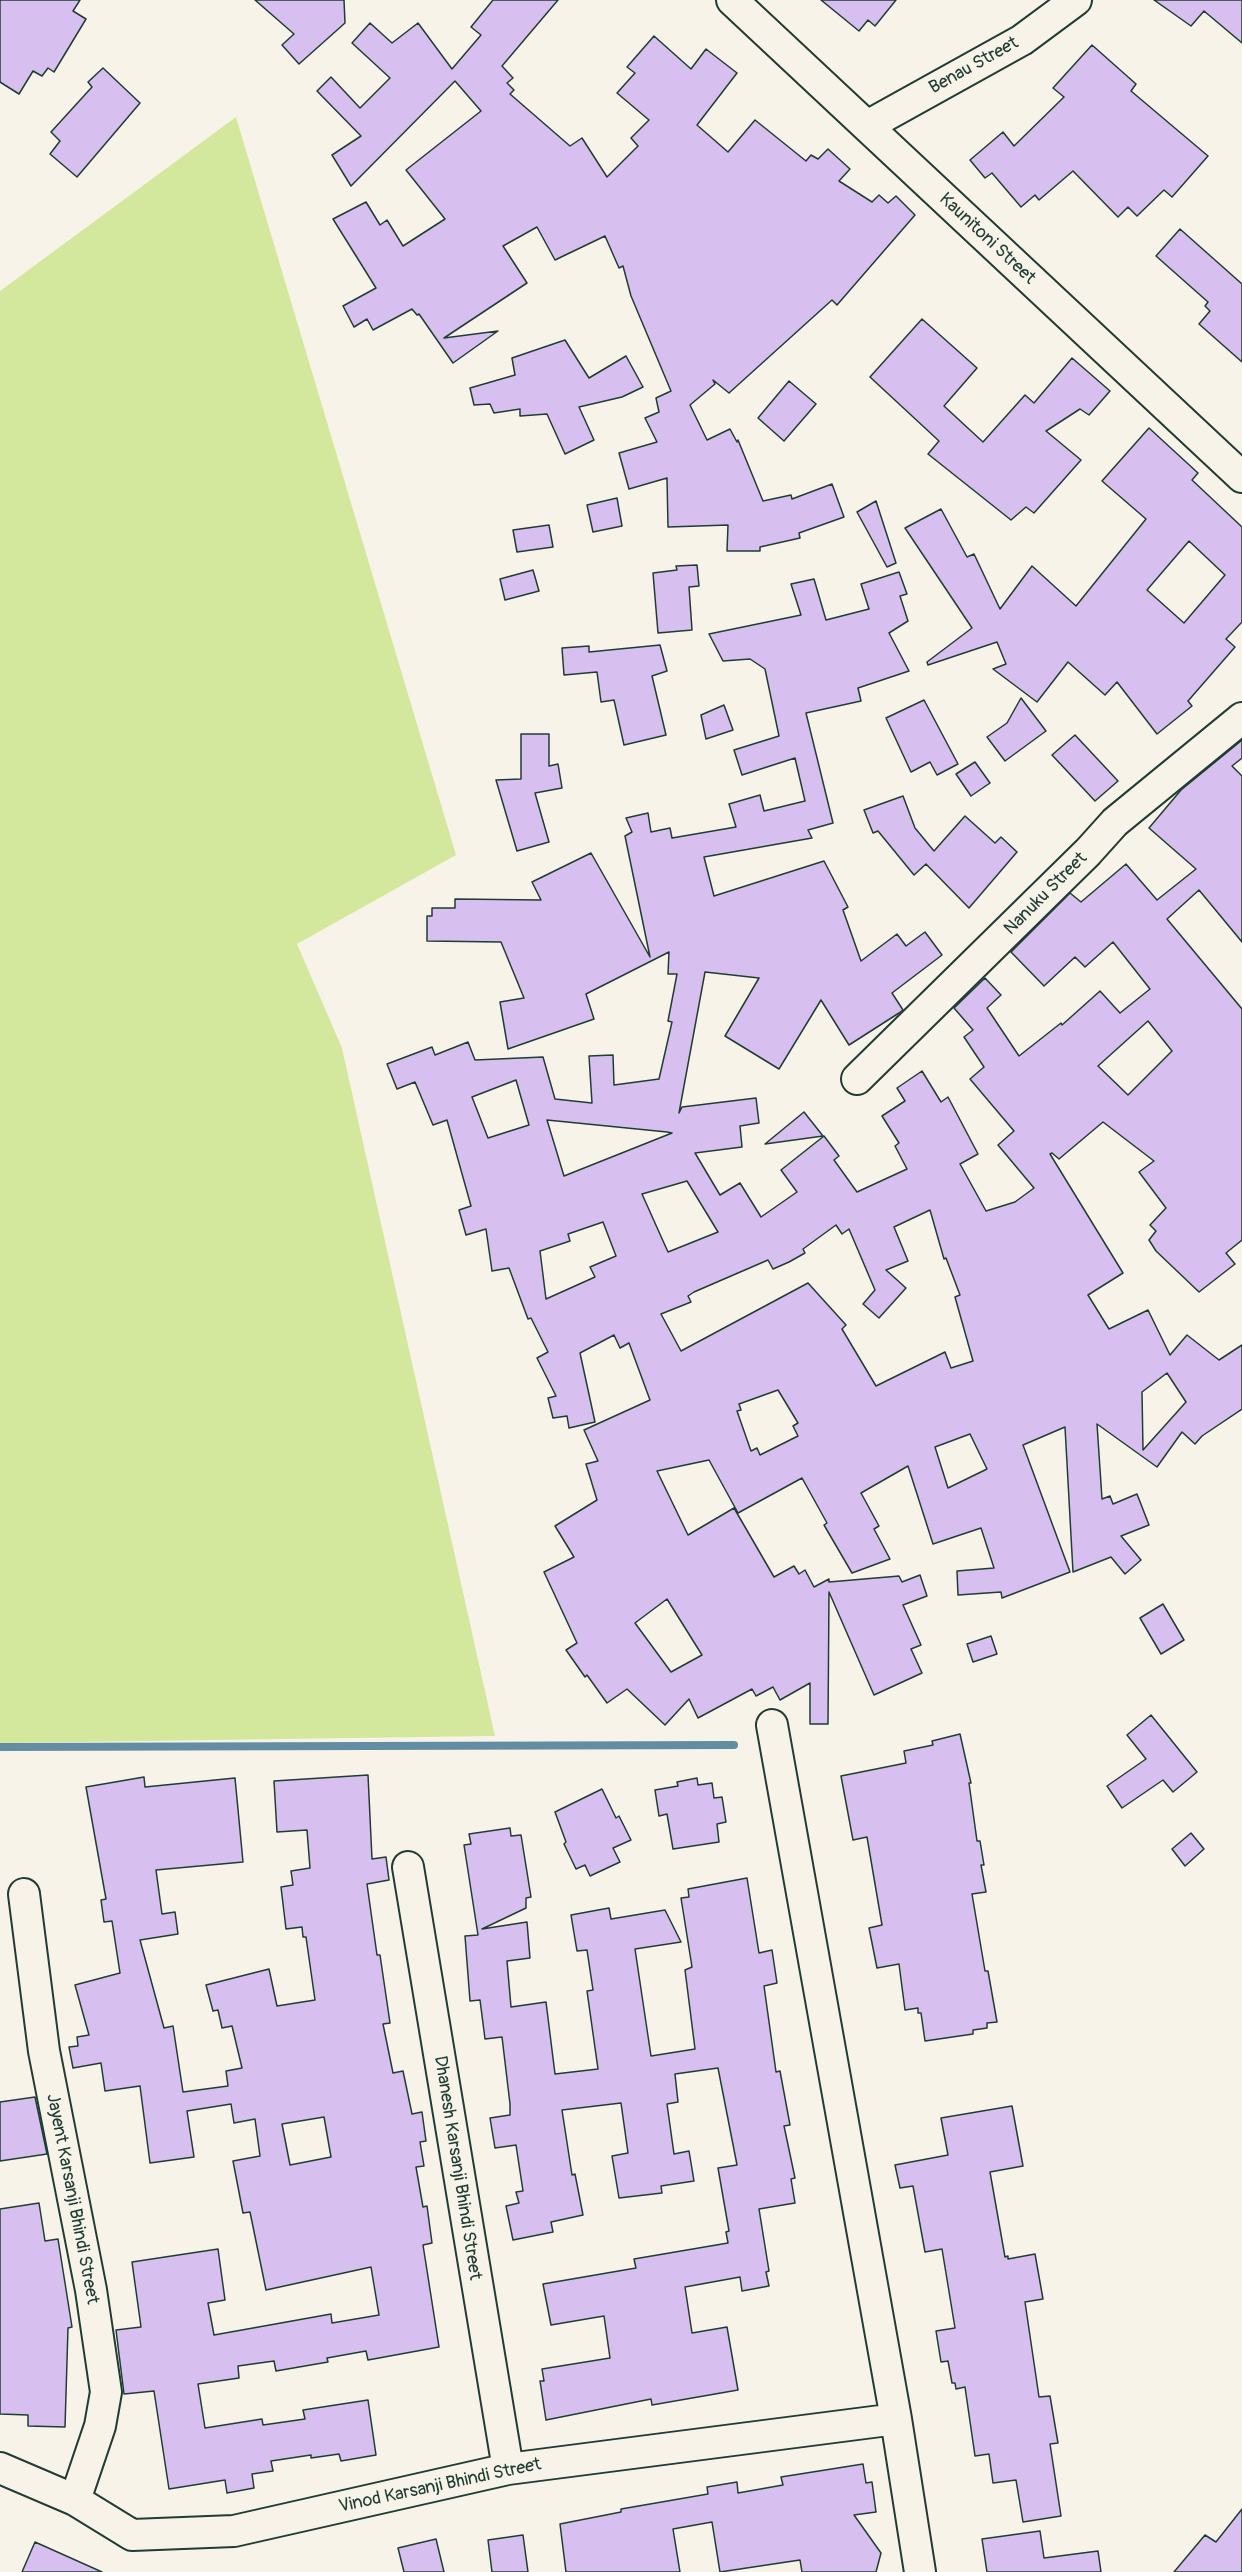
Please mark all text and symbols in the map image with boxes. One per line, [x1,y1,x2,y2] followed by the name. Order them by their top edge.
[926,33,1022,99] street label: Benau Street
[934,189,1040,289] street label: Kaunitoni Street
[1000,848,1092,940] street label: Nanuku Street
[429,2054,485,2282] street label: Dhanesh Karsanji Bhindi Street
[41,2092,103,2306] street label: Jayent Karsanji Bhindi Street
[337,2454,543,2518] street label: Vinod Karsanji Bhindi Street

